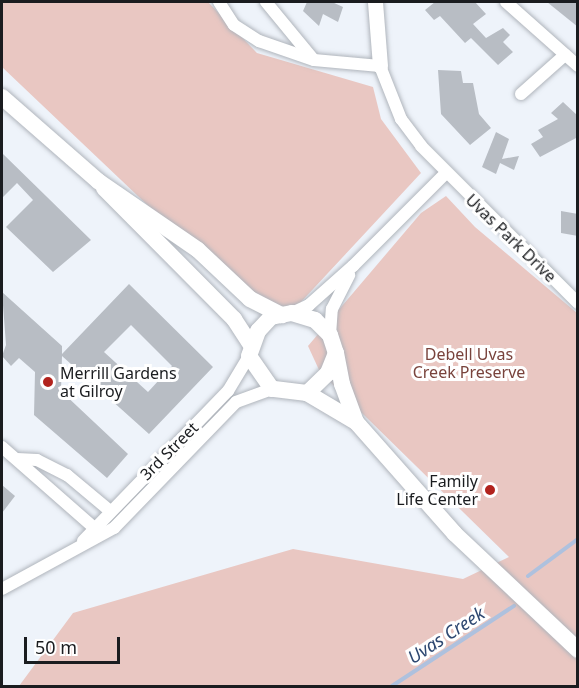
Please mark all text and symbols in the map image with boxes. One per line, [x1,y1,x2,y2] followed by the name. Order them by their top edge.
[462,190,560,286] street label: Uvas Park Drive
[413,344,525,382] park label: Debell Uvas Creek Preserve
[60,363,177,401] place label: Merrill Gardens at Gilroy
[41,375,55,389] marker: Merrill Gardens at Gilroy
[136,418,202,484] street label: 3rd Street
[396,471,478,509] place label: Family Life Center
[483,483,497,497] marker: Family Life Center
[403,602,489,668] water label: Uvas Creek
[27,625,123,663] scale bar
[35,635,77,659] text: 50 m

